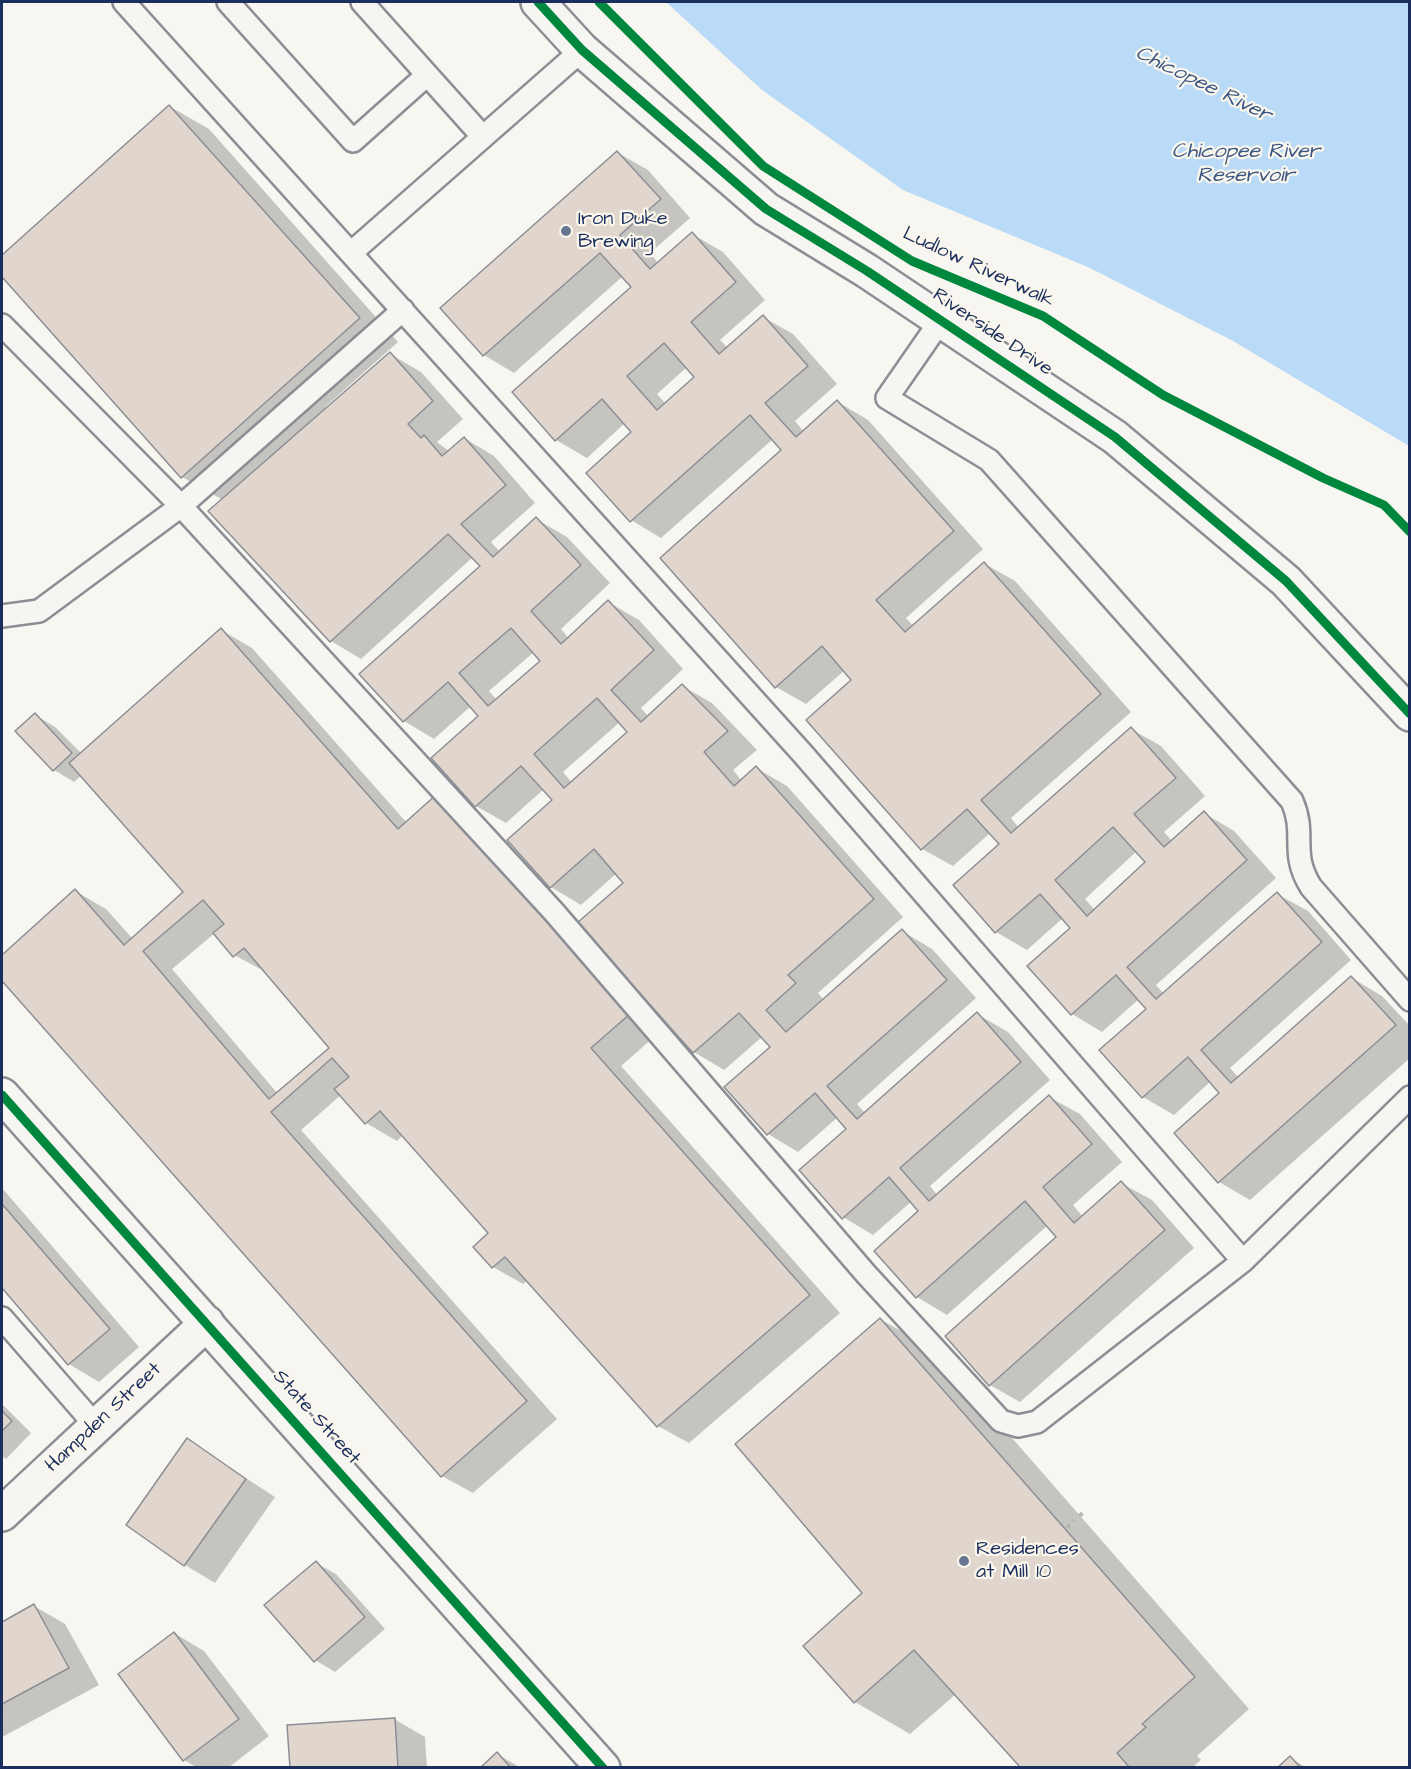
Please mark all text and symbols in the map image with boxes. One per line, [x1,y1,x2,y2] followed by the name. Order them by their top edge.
[1131,41,1275,129] water label: Chicopee River
[1172,140,1320,190] water label: Chicopee River Reservoir
[578,208,668,255] place label: Iron Duke Brewing
[899,222,1057,314] street label: Ludlow Riverwalk
[559,224,573,238] marker: Iron Duke Brewing
[927,284,1057,382] street label: Riverside Drive
[41,1358,167,1478] street label: Hampden Street
[267,1365,365,1471] street label: State Street
[976,1538,1079,1585] place label: Residences at Mill 10
[957,1554,971,1568] marker: Residences at Mill 10

